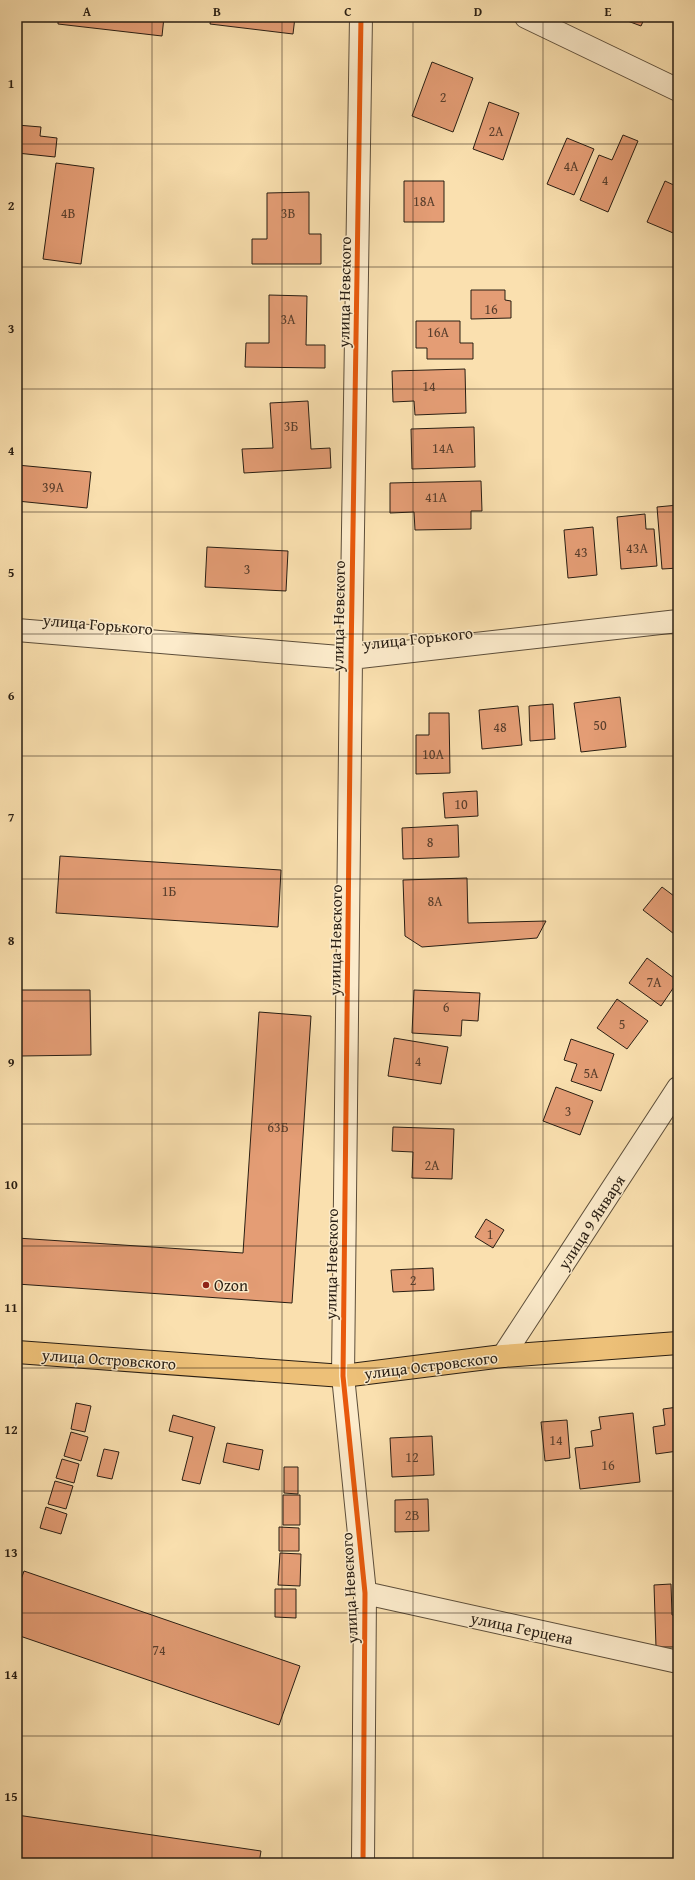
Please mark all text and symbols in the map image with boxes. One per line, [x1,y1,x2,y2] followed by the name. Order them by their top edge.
[83,2,92,21] text: A
[213,2,221,21] text: B
[344,2,352,21] text: C
[474,2,482,21] text: D
[605,2,612,21] text: E
[8,74,14,93] text: 1
[440,87,446,107] house number: 2
[488,121,504,141] house number: 2А
[563,156,579,176] house number: 4А
[602,170,609,190] house number: 4
[413,191,435,211] house number: 18А
[8,196,15,215] text: 2
[61,203,75,223] house number: 4В
[281,203,295,223] house number: 3В
[331,236,357,349] street label: улица Невского
[484,299,498,319] house number: 16
[280,309,296,329] house number: 3А
[8,319,14,338] text: 3
[427,322,449,342] house number: 16А
[422,376,436,396] house number: 14
[284,416,298,436] house number: 3Б
[432,438,454,458] house number: 14А
[8,441,15,460] text: 4
[42,477,64,497] house number: 39А
[425,487,447,507] house number: 41А
[626,538,648,558] house number: 43А
[574,542,588,562] house number: 43
[244,559,250,579] house number: 3
[325,560,351,673] street label: улица Невского
[8,563,15,582] text: 5
[41,607,154,641] street label: улица Горького
[361,620,474,656] street label: улица Горького
[8,686,15,705] text: 6
[593,715,607,735] house number: 50
[493,717,507,737] house number: 48
[422,744,444,764] house number: 10А
[454,794,468,814] house number: 10
[8,808,15,827] text: 7
[427,832,434,852] house number: 8
[162,881,176,901] house number: 1Б
[322,884,348,997] street label: улица Невского
[427,891,443,911] house number: 8А
[8,931,15,950] text: 8
[646,972,662,992] house number: 7А
[443,997,450,1017] house number: 6
[619,1014,625,1034] house number: 5
[415,1051,422,1071] house number: 4
[8,1053,15,1072] text: 9
[583,1063,599,1083] house number: 5А
[565,1101,571,1121] house number: 3
[267,1117,289,1137] house number: 63Б
[424,1155,440,1175] house number: 2А
[551,1170,631,1275] street label: улица 9 Января
[4,1175,18,1194] text: 10
[318,1208,344,1321] street label: улица Невского
[487,1224,493,1244] house number: 1
[410,1270,416,1290] house number: 2
[214,1273,248,1297] place label: Ozon
[201,1280,211,1290] marker: Ozon
[4,1298,18,1317] text: 11
[40,1342,177,1376] street label: улица Островского
[362,1345,499,1385] street label: улица Островского
[4,1420,18,1439] text: 12
[549,1430,563,1450] house number: 14
[405,1447,419,1467] house number: 12
[601,1455,615,1475] house number: 16
[405,1505,419,1525] house number: 2В
[334,1532,364,1645] street label: улица Невского
[4,1543,18,1562] text: 13
[468,1605,576,1651] street label: улица Герцена
[152,1640,166,1660] house number: 74
[4,1665,18,1684] text: 14
[4,1787,18,1806] text: 15

